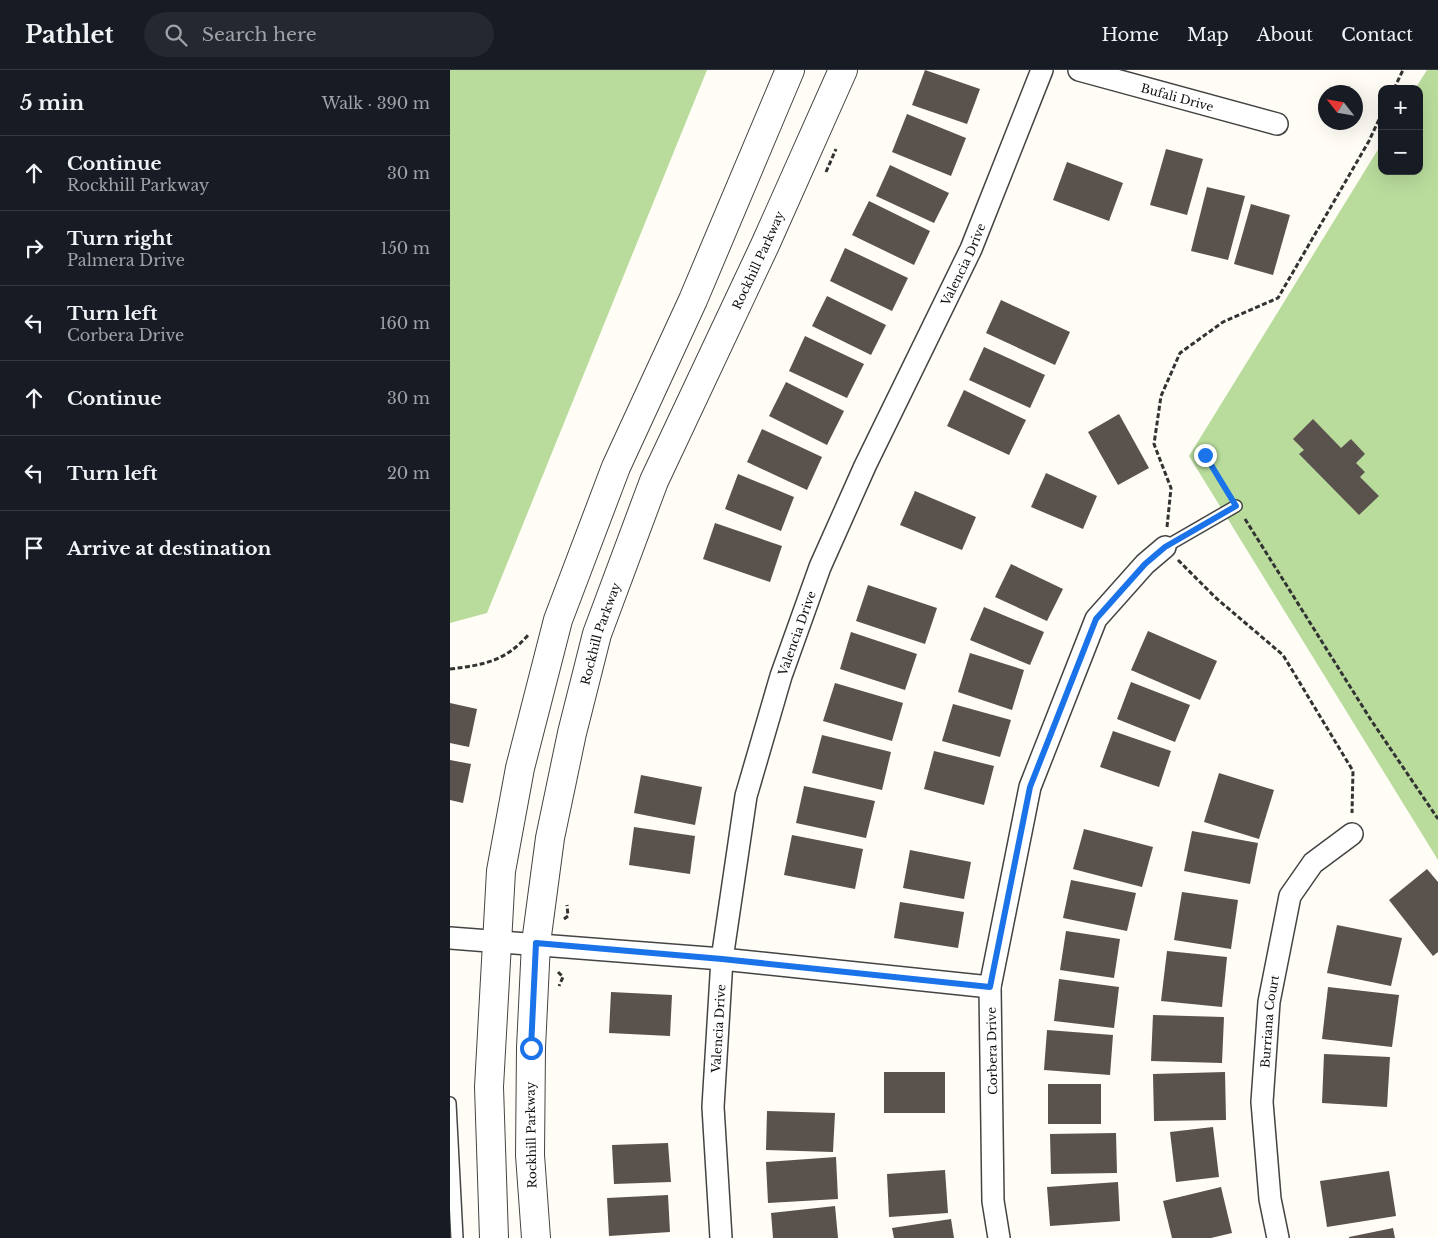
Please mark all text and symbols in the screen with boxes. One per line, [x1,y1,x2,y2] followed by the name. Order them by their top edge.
[144,12,494,57] search box
[25,20,114,49] text: Pathlet
[162,21,190,49] icon: search
[202,23,317,46] text: Search here
[1101,24,1159,46] text: Home
[1187,24,1229,46] text: Map
[1257,24,1313,46] text: About
[1341,24,1413,46] text: Contact
[1139,80,1215,114] street label: Bufali Drive
[1318,85,1363,130] north arrow
[1378,85,1423,175] map controls
[1378,85,1423,130] button: +
[20,90,84,116] text: 5 min
[322,93,430,113] text: Walk · 390 m
[1378,130,1423,175] button: −
[67,152,162,175] text: Continue
[20,159,48,187] icon: ahead
[387,163,430,183] text: 30 m
[67,175,209,195] text: Rockhill Parkway
[728,208,787,312] street label: Rockhill Parkway
[937,221,988,309] street label: Valencia Drive
[67,227,173,250] text: Turn right
[20,234,48,262] icon: right
[381,238,430,258] text: 150 m
[67,250,185,270] text: Palmera Drive
[67,302,158,325] text: Turn left
[20,309,48,337] icon: left
[379,313,430,333] text: 160 m
[67,325,184,345] text: Corbera Drive
[20,384,48,412] icon: ahead
[67,387,162,410] text: Continue
[387,388,430,408] text: 30 m
[1194,444,1217,467] route end
[20,459,48,487] icon: left
[67,462,158,485] text: Turn left
[387,463,430,483] text: 20 m
[20,534,48,562] icon: arrive
[67,537,271,560] text: Arrive at destination
[577,580,623,686] street label: Rockhill Parkway
[774,588,818,678] street label: Valencia Drive
[1257,973,1282,1068] street label: Burriana Court
[708,983,728,1074] street label: Valencia Drive
[984,1007,1000,1095] street label: Corbera Drive
[520,1037,543,1060] route start
[523,1081,539,1188] street label: Rockhill Parkway

